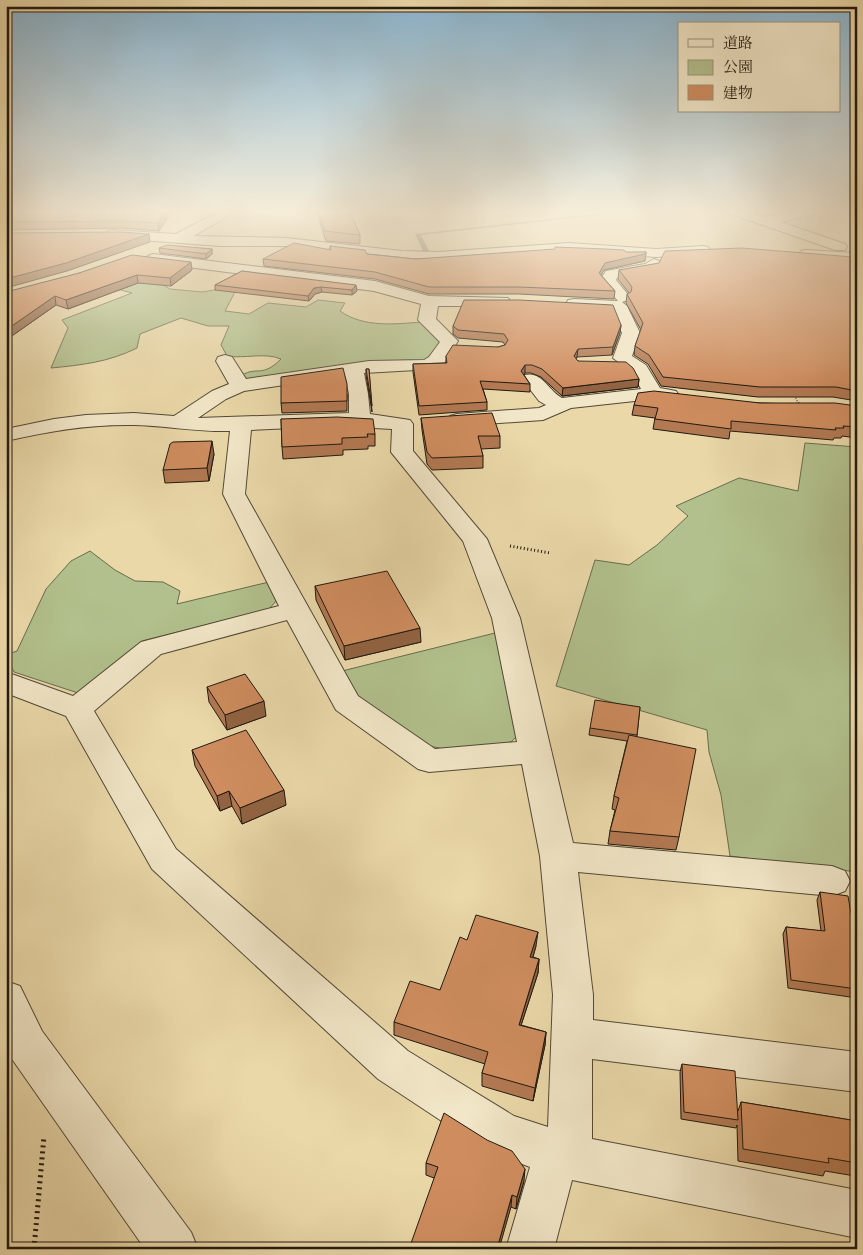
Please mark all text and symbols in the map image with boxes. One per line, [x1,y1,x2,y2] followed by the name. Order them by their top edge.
[678,22,840,112] legend
[723,35,753,52] text: 道路
[723,59,753,76] text: 公園
[723,85,753,102] text: 建物

